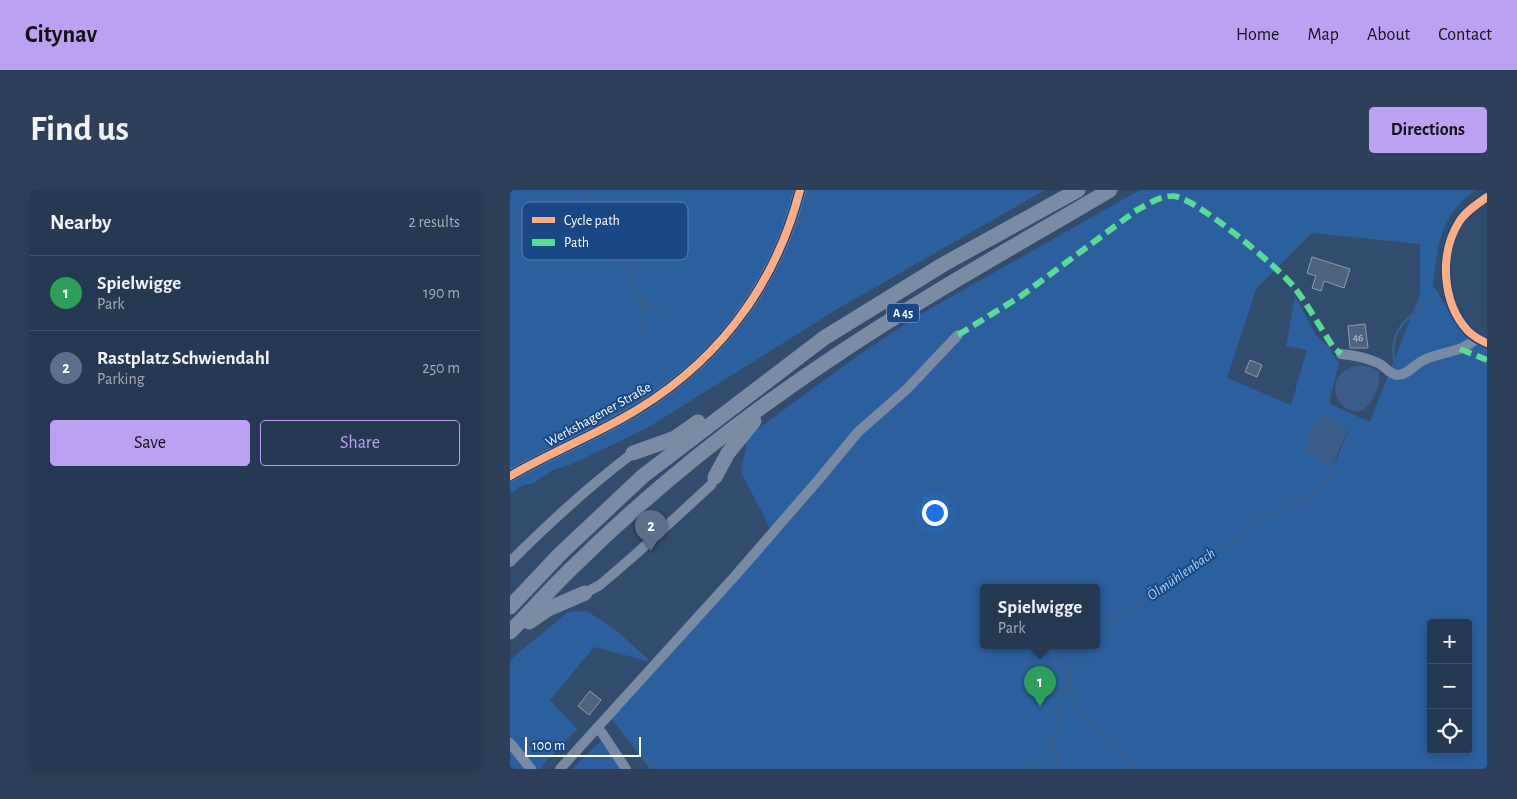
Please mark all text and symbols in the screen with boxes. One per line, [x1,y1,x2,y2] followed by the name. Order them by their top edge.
[25,23,97,47] text: Citynav
[1236,26,1279,44] text: Home
[1307,26,1339,44] text: Map
[1367,26,1410,44] text: About
[1438,26,1492,44] text: Contact
[1369,107,1487,153] button: Directions
[30,112,129,147] text: Find us
[522,202,688,260] legend
[50,212,111,233] text: Nearby
[408,214,460,230] text: 2 results
[564,214,620,228] text: Cycle path
[564,236,589,250] text: Path
[97,274,181,293] text: Spielwigge
[63,285,69,301] text: 1
[423,285,460,301] text: 190 m
[97,296,125,312] text: Park
[887,304,919,322] road number: A 45
[1353,332,1363,343] house number: 46
[97,349,270,368] text: Rastplatz Schwiendahl
[62,360,70,376] text: 2
[422,360,460,376] text: 250 m
[97,371,145,387] text: Parking
[543,380,654,450] street label: Werkshagener Straße
[50,420,250,466] button: Save
[260,420,460,466] button: Share
[922,500,948,526] your location
[635,510,667,551] pin: 2
[1144,545,1218,603] water label: Ölmühlenbach
[980,584,1100,649] popup
[998,598,1082,617] text: Spielwigge
[1427,619,1472,754] map controls
[1427,619,1472,664] button: +
[998,620,1025,636] text: Park
[1427,664,1472,709] button: −
[1024,666,1056,707] pin: 1
[1427,709,1472,754] button: locate
[525,734,641,757] scale bar
[532,739,565,753] text: 100 m

